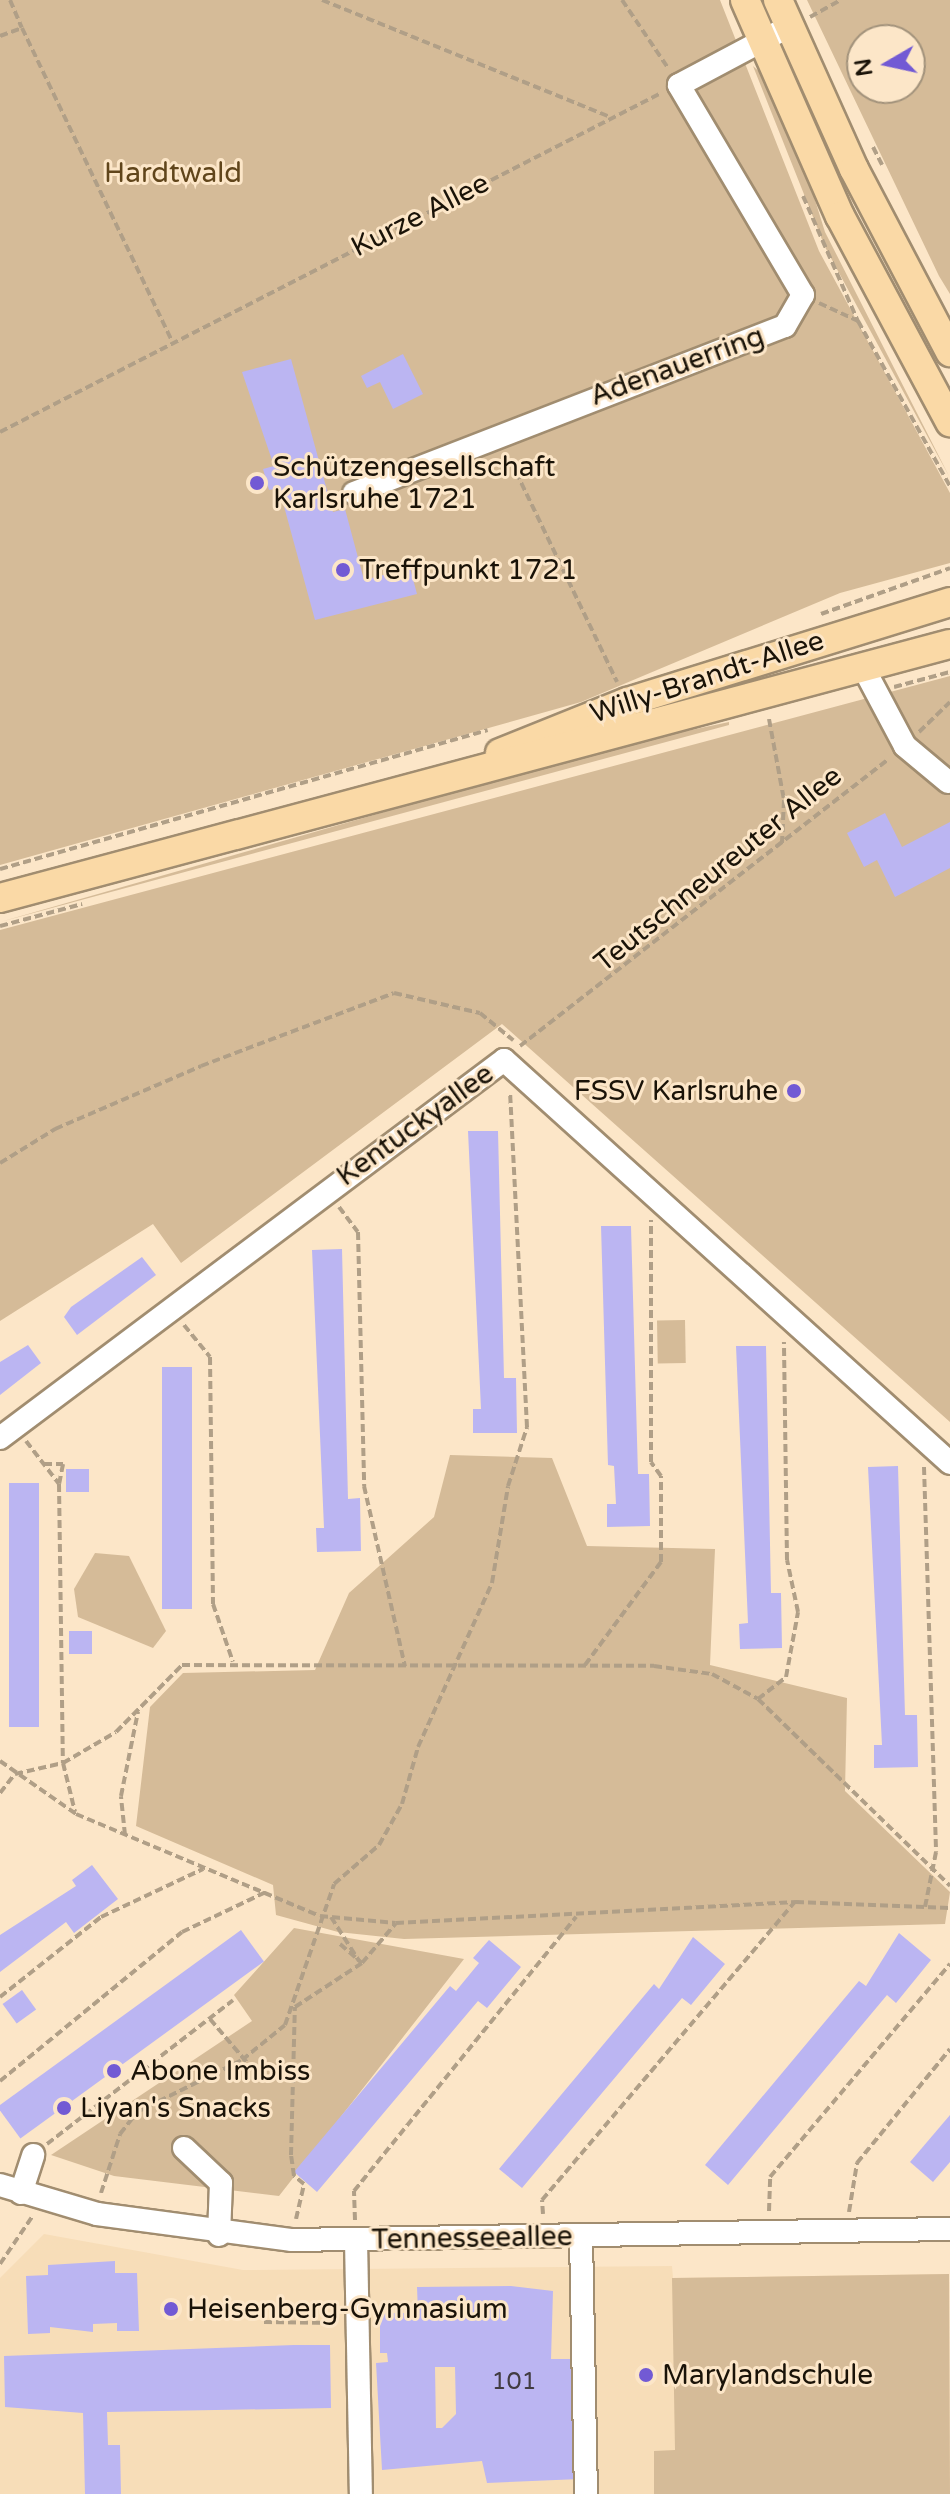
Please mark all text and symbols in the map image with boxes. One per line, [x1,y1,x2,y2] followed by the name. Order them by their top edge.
[846,24,926,104] north arrow
[850,57,878,78] text: N
[104,156,242,190] park label: Hardtwald
[346,166,494,264] street label: Kurze Allee
[585,319,769,413] street label: Adenauerring
[273,450,555,516] place label: Schützengesellschaft Karlsruhe 1721
[248,474,266,492] marker: Schützengesellschaft Karlsruhe 1721
[359,553,578,587] place label: Treffpunkt 1721
[334,561,352,579] marker: Treffpunkt 1721
[586,623,828,731] street label: Willy-Brandt-Allee
[588,759,848,979] street label: Teutschneureuter Allee
[330,1057,500,1193] street label: Kentuckyallee
[574,1074,778,1108] place label: FSSV Karlsruhe
[785,1082,803,1100] marker: FSSV Karlsruhe
[130,2054,311,2088] place label: Abone Imbiss
[105,2062,123,2080] marker: Abone Imbiss
[80,2091,271,2125] place label: Liyan's Snacks
[55,2099,73,2117] marker: Liyan's Snacks
[371,2219,573,2257] street label: Tennesseeallee
[187,2292,508,2326] place label: Heisenberg-Gymnasium
[162,2300,180,2318] marker: Heisenberg-Gymnasium
[662,2358,873,2392] place label: Marylandschule
[637,2366,655,2384] marker: Marylandschule
[491,2368,537,2396] house number: 101

